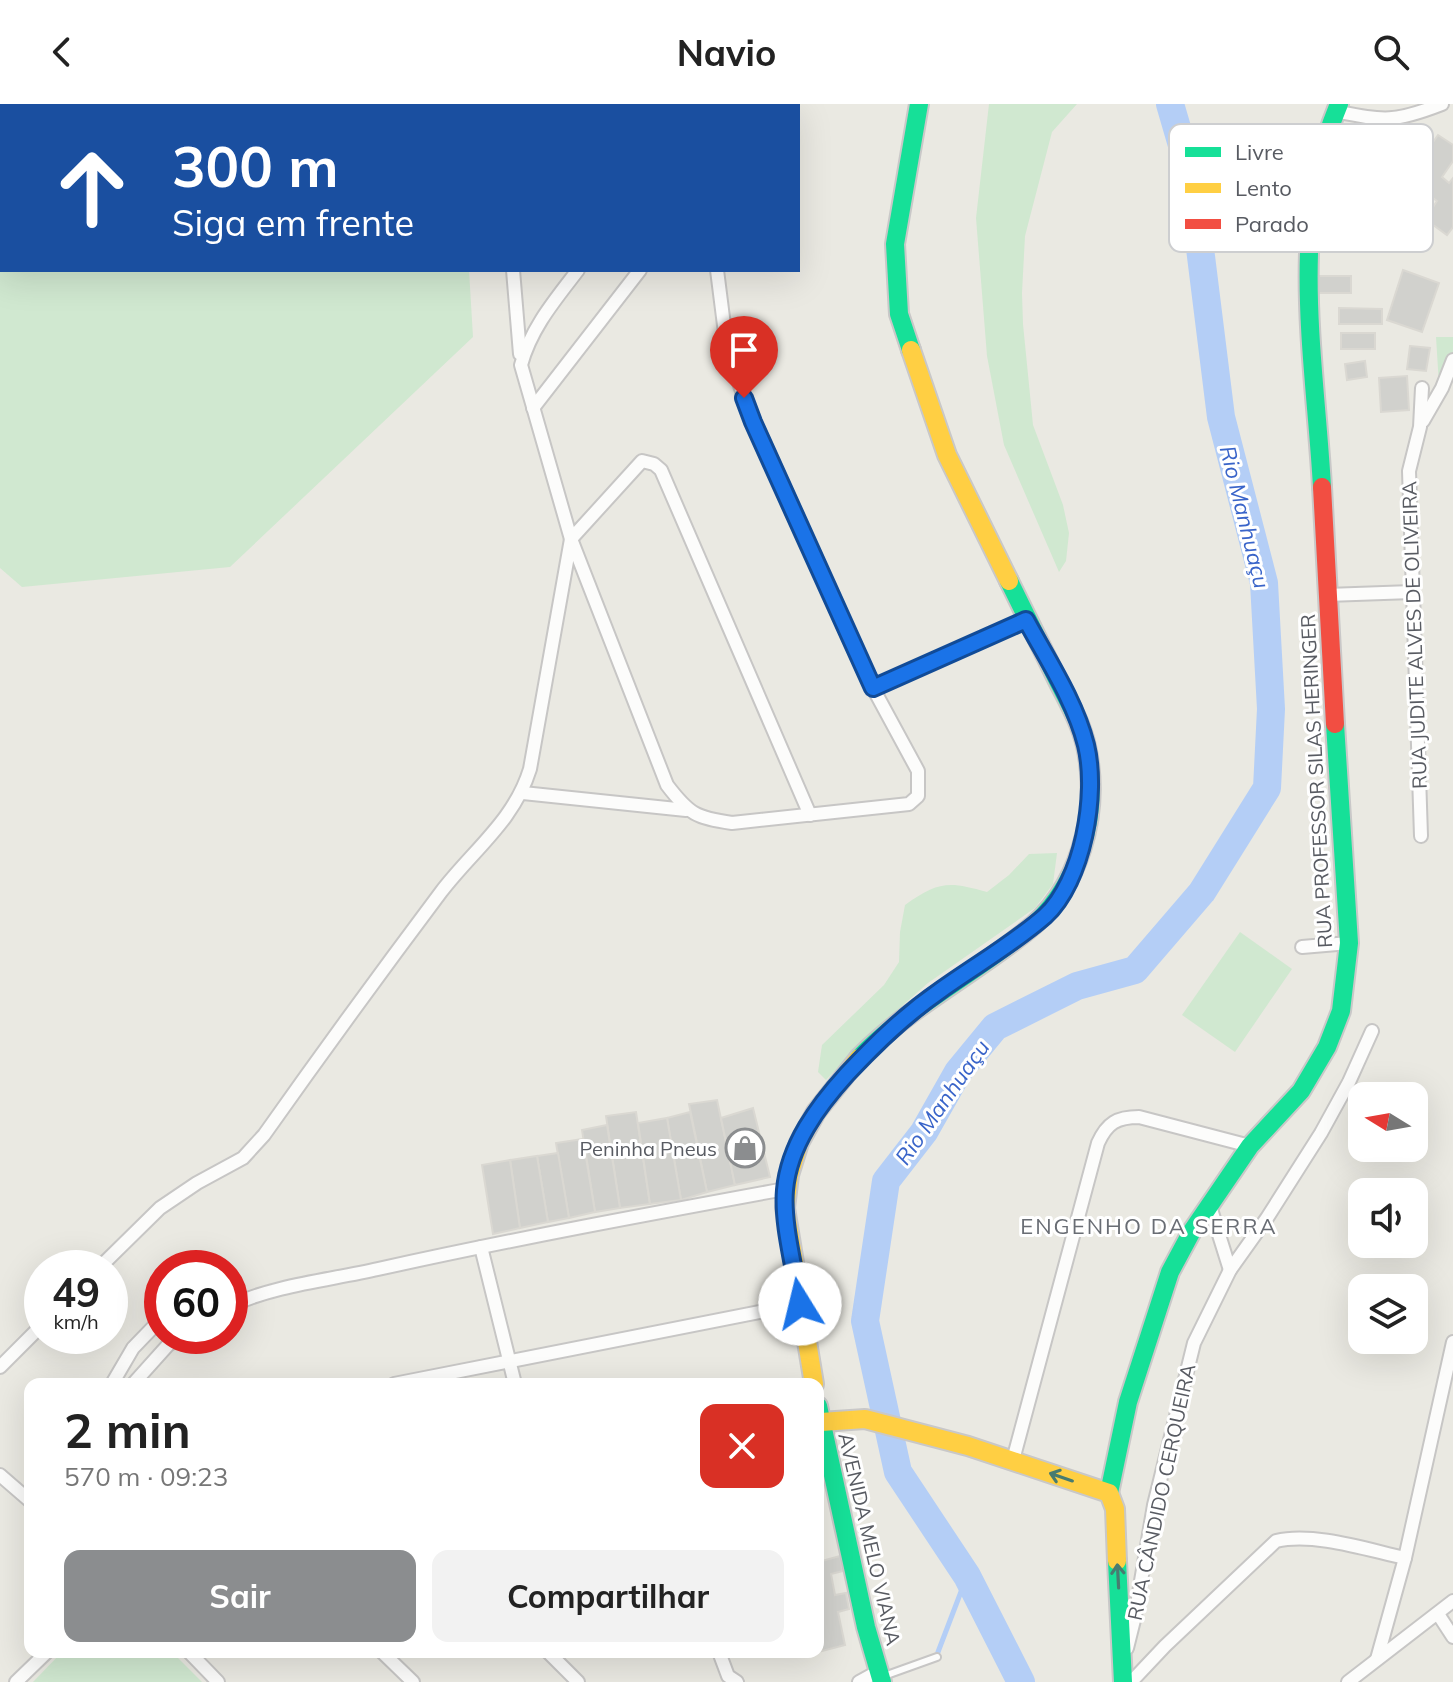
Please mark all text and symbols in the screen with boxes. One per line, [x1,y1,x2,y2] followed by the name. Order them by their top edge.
[40,30,84,74] icon: back
[677,30,776,75] text: Navio
[1369,30,1413,74] icon: search
[1169,124,1433,252] legend
[172,131,339,201] text: 300 m
[40,136,144,240] icon: ahead
[1235,138,1284,166] text: Livre
[1235,174,1292,202] text: Lento
[172,200,414,245] text: Siga em frente
[1235,210,1309,238] text: Parado
[710,316,778,398] pin
[722,328,766,372] icon: arrive
[1214,443,1276,591] water label: Rio Manhuaçu
[1396,480,1432,789] street label: RUA JUDITE ALVES DE OLIVEIRA
[1295,613,1337,949] street label: RUA PROFESSOR SILAS HERINGER
[889,1034,995,1170] water label: Rio Manhuaçu
[1348,1082,1428,1162] north arrow
[1348,1082,1428,1354] map controls
[724,1127,766,1169] shop icon: Peninha Pneus
[580,1136,717,1161] place label: Peninha Pneus
[1348,1178,1428,1258] button: sound
[1020,1212,1278,1240] district label: ENGENHO DA SERRA
[144,1250,248,1354] speed limit sign: 60
[758,1262,842,1346] position arrow
[52,1267,100,1317] text: 49
[1348,1274,1428,1354] button: layers
[53,1309,99,1334] text: km/h
[1122,1361,1200,1622] street label: RUA CÂNDIDO CERQUEIRA
[64,1400,191,1460] text: 2 min
[700,1404,784,1488] button: close
[833,1430,907,1648] street label: AVENIDA MELO VIANA
[64,1460,228,1493] text: 570 m · 09:23
[1049,1468,1074,1483] one-way arrow
[64,1550,416,1642] button: Sair
[432,1550,784,1642] button: Compartilhar
[1110,1563,1125,1590] one-way arrow

